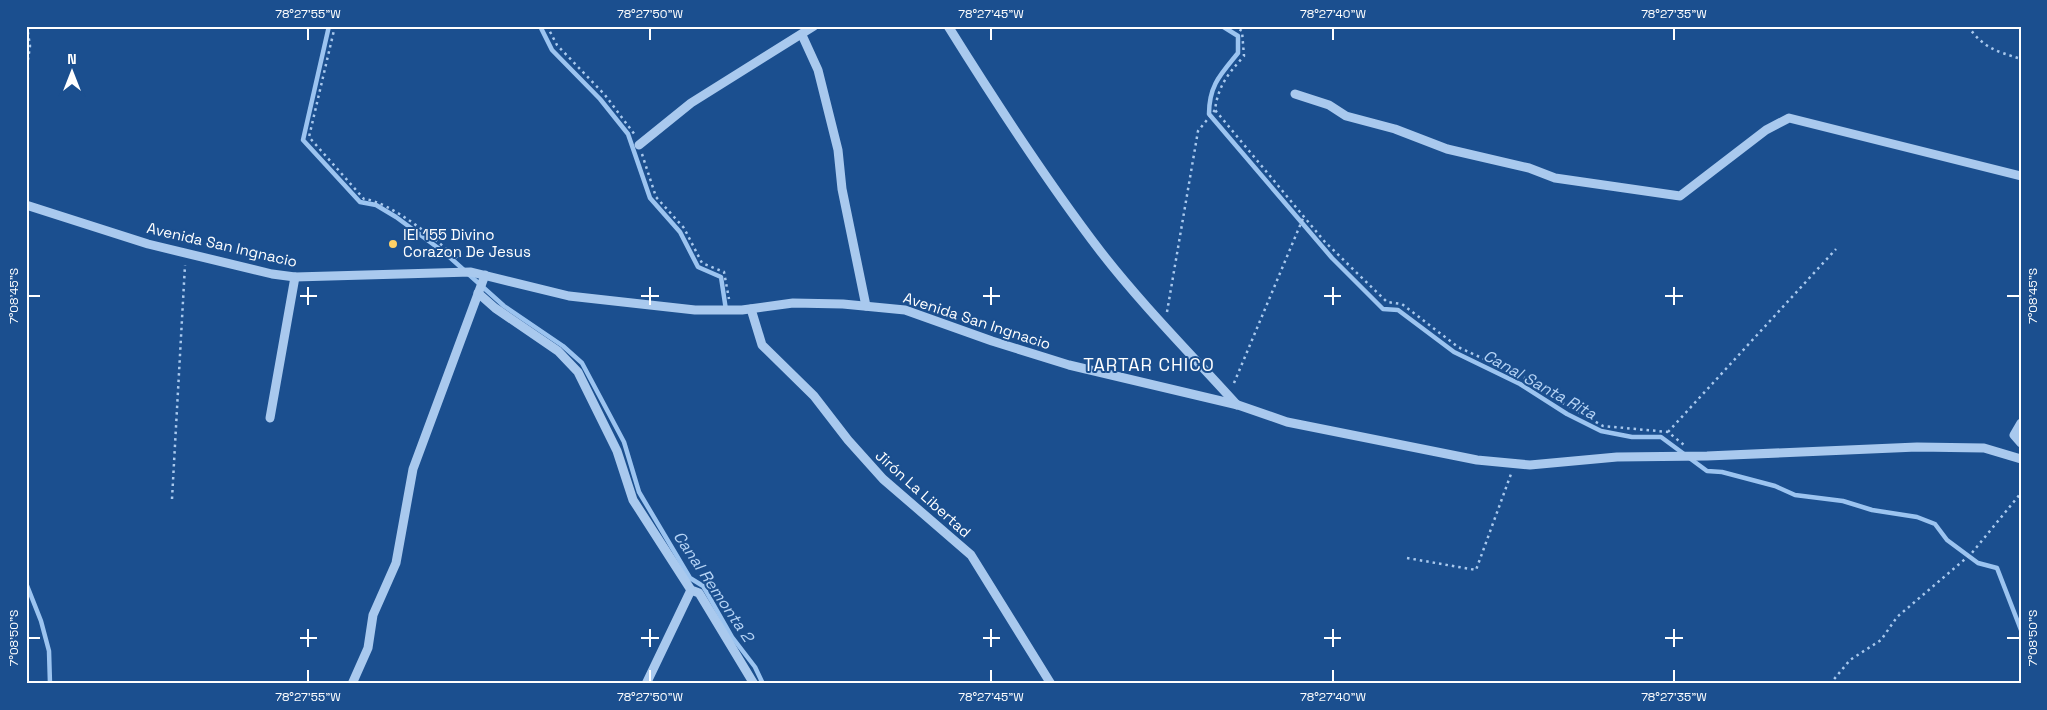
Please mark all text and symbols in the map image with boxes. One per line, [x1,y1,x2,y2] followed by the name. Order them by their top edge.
[275,6,341,22] text: 78°27'55"W
[617,6,684,22] text: 78°27'50"W
[958,6,1024,22] text: 78°27'45"W
[1300,6,1366,22] text: 78°27'40"W
[1641,6,1707,22] text: 78°27'35"W
[48,48,98,98] north arrow
[67,50,77,68] text: N
[145,218,299,271] street label: Avenida San Ingnacio
[403,225,531,261] place label: IEI 155 Divino Corazon De Jesus
[387,238,399,250] marker: IEI 155 Divino Corazon De Jesus
[6,268,22,324] text: 7°08'45"S
[2025,268,2041,324] text: 7°08'45"S
[901,288,1053,353] street label: Avenida San Ingnacio
[1479,345,1601,425] water label: Canal Santa Rita
[1083,353,1215,376] district label: TARTAR CHICO
[872,446,975,541] street label: Jirón La Libertad
[669,527,760,648] water label: Canal Remonta 2
[6,610,22,666] text: 7°08'50"S
[2025,610,2041,666] text: 7°08'50"S
[275,689,341,705] text: 78°27'55"W
[617,689,684,705] text: 78°27'50"W
[958,689,1024,705] text: 78°27'45"W
[1300,689,1366,705] text: 78°27'40"W
[1641,689,1707,705] text: 78°27'35"W

